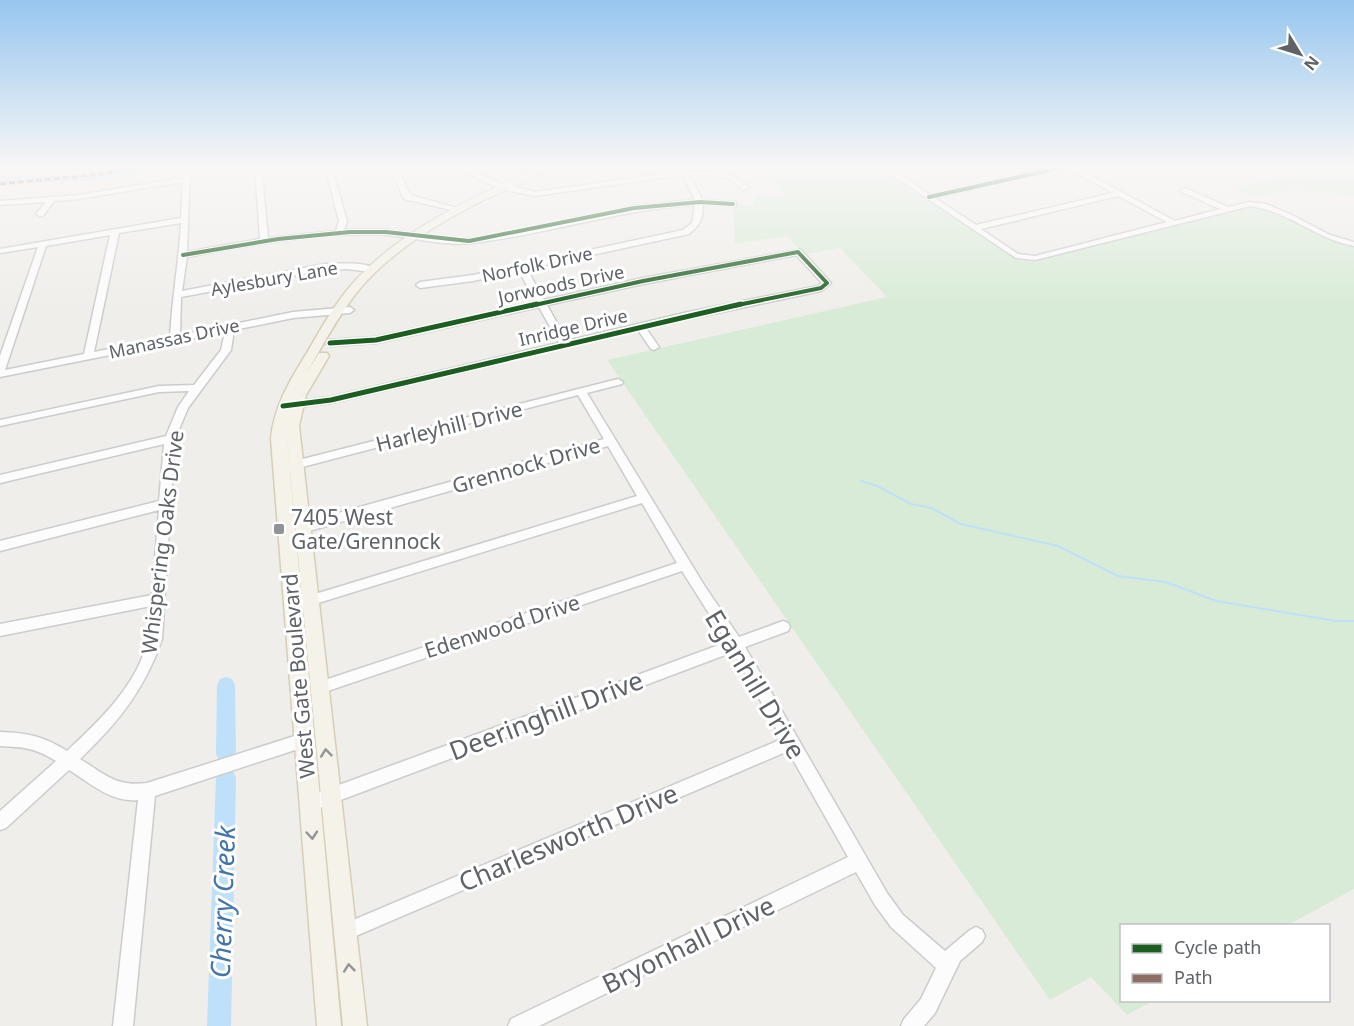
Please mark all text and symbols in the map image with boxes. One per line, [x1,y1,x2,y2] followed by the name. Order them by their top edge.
[1270,24,1330,84] north arrow
[1299,51,1324,75] text: N
[479,241,595,287] street label: Norfolk Drive
[209,255,339,301] street label: Aylesbury Lane
[494,259,626,309] street label: Jorwoods Drive
[516,303,630,351] street label: Inridge Drive
[107,312,241,364] street label: Manassas Drive
[373,394,525,458] street label: Harleyhill Drive
[134,429,190,655] street label: Whispering Oaks Drive
[449,430,603,500] street label: Grennock Drive
[291,503,441,555] place label: 7405 West Gate/Grennock
[272,522,286,536] marker: 7405 West Gate/Grennock
[275,572,321,780] street label: West Gate Boulevard
[421,588,583,664] street label: Edenwood Drive
[697,603,815,765] street label: Eganhill Drive
[444,661,648,769] street label: Deeringhill Drive
[320,748,333,758] one-way arrow
[453,775,683,899] street label: Charlesworth Drive
[201,824,243,979] water label: Cherry Creek
[305,831,318,840] one-way arrow
[596,887,780,1001] street label: Bryonhall Drive
[1120,924,1330,1002] legend
[1174,935,1261,959] text: Cycle path
[343,963,356,972] one-way arrow
[1174,965,1213,989] text: Path

